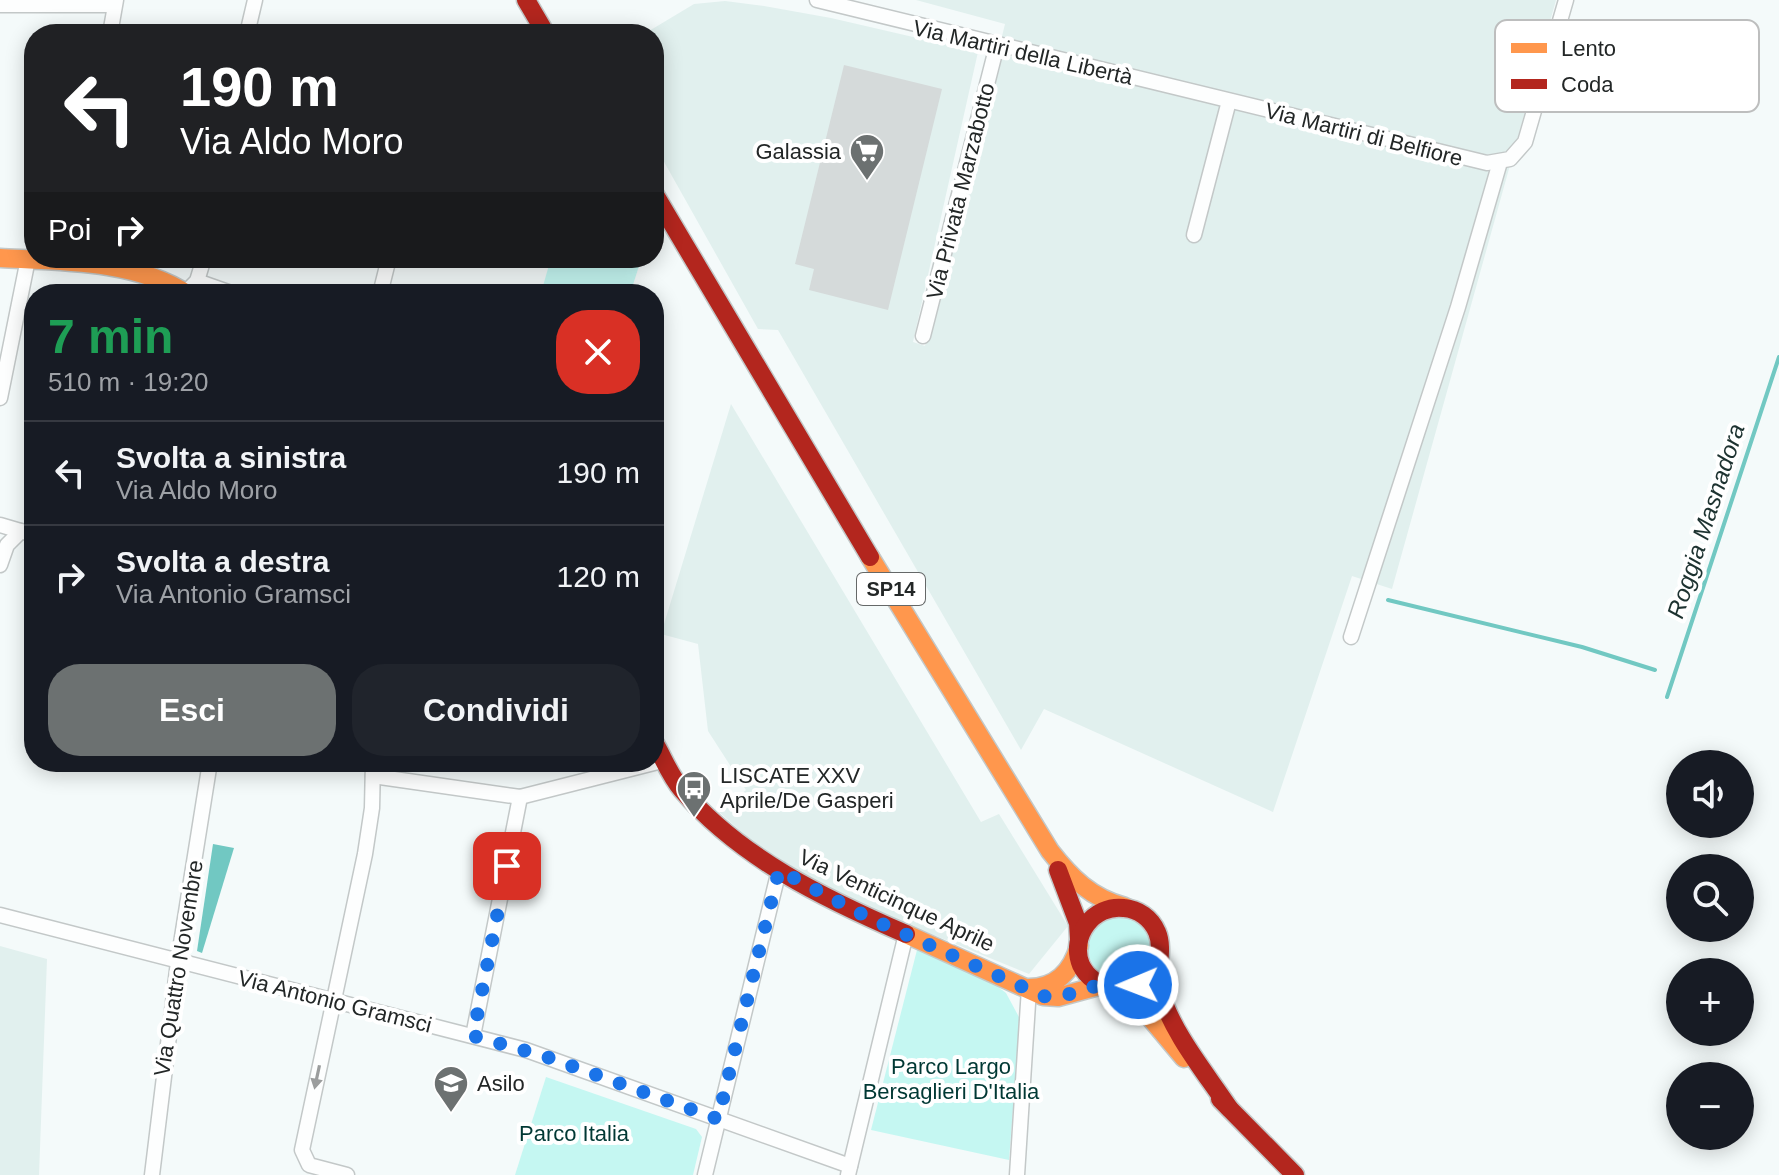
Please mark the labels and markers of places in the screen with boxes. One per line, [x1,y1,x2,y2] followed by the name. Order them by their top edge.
[848,132,886,182] supermarket icon: Galassia
[755,139,842,164] place label: Galassia
[720,763,894,813] place label: LISCATE XXV Aprile/De Gasperi
[675,769,713,819] bus stop icon: LISCATE XXV Aprile/De Gasperi
[473,832,541,900] pin
[432,1064,470,1114] school or university icon: Asilo
[477,1071,525,1096] place label: Asilo

